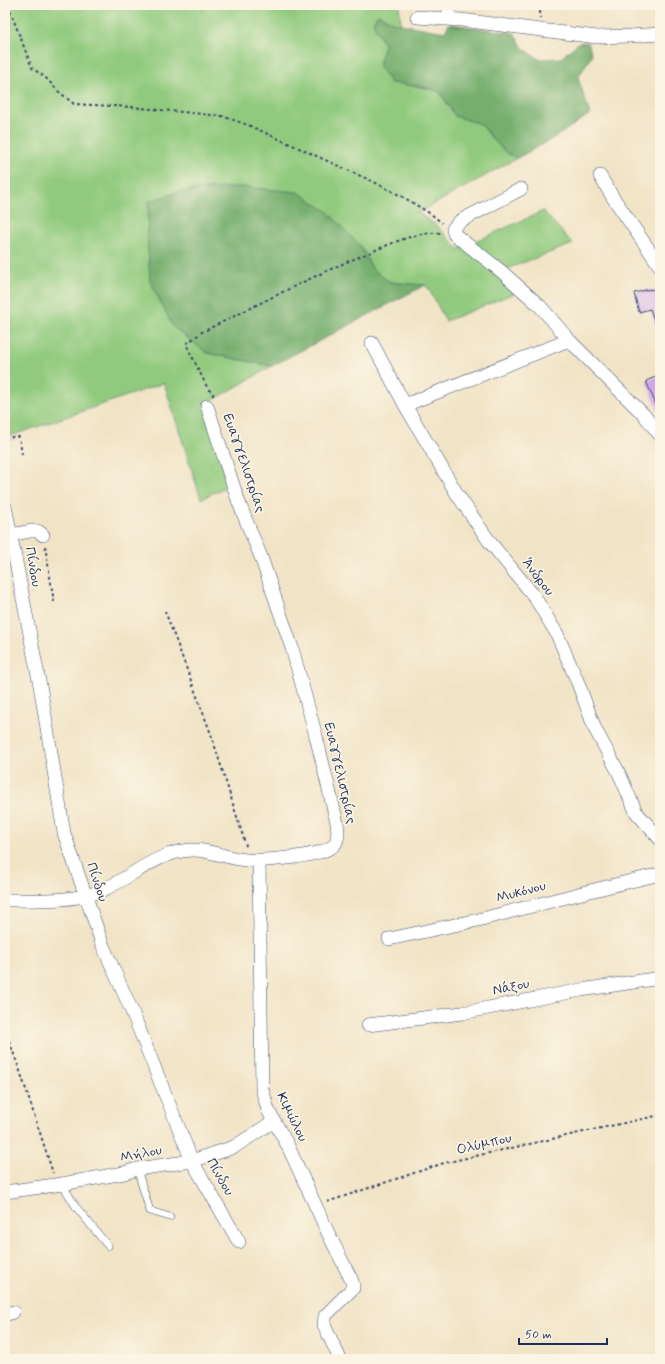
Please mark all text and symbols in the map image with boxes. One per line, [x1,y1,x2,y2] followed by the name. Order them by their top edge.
[219,411,269,515] street label: Ευαγγελιστρίας
[21,546,45,588] street label: Πίνδου
[518,554,558,600] street label: Άνδρου
[320,721,360,825] street label: Ευαγγελιστρίας
[82,860,112,904] street label: Πίνδου
[494,877,548,907] street label: Μυκόνου
[491,975,531,999] street label: Νάξου
[272,1089,312,1145] street label: Κιμώλου
[455,1129,513,1159] street label: Ολύμπου
[119,1141,163,1167] street label: Μήλου
[202,1155,238,1199] street label: Πίνδου
[519,1320,607,1346] scale bar
[525,1327,552,1343] text: 50 m

